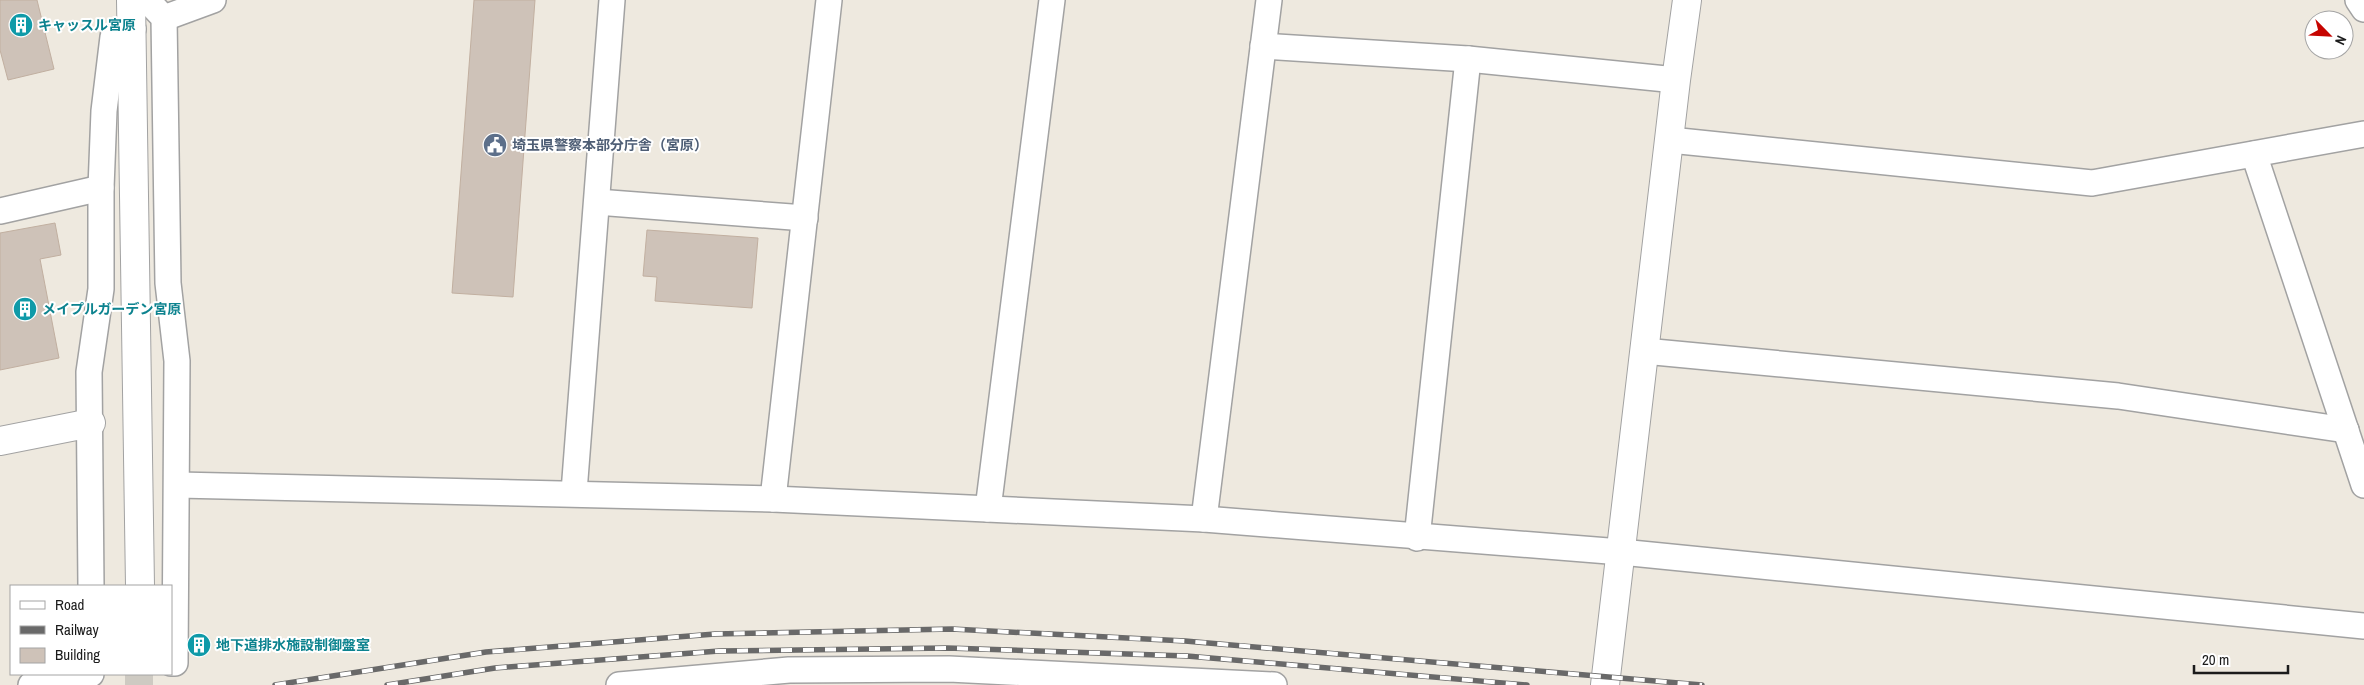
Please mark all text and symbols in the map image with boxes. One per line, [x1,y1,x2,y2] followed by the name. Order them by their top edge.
[2304,10,2354,60] north arrow
[8,12,34,38] building icon: キャッスル宮原
[38,16,136,34] place label: キャッスル宮原
[2331,33,2351,48] text: N
[482,132,508,158] public building icon: 埼玉県警察本部分庁舎（宮原）
[512,136,708,154] place label: 埼玉県警察本部分庁舎（宮原）
[12,296,38,322] building icon: メイプルガーデン宮原
[42,300,182,318] place label: メイプルガーデン宮原
[10,585,172,675] legend
[55,594,84,615] text: Road
[55,619,100,640] text: Railway
[186,632,212,658] building icon: 地下道排水施設制御盤室
[216,636,370,654] place label: 地下道排水施設制御盤室
[2194,642,2288,674] scale bar
[55,644,100,665] text: Building
[2202,649,2229,670] text: 20 m

